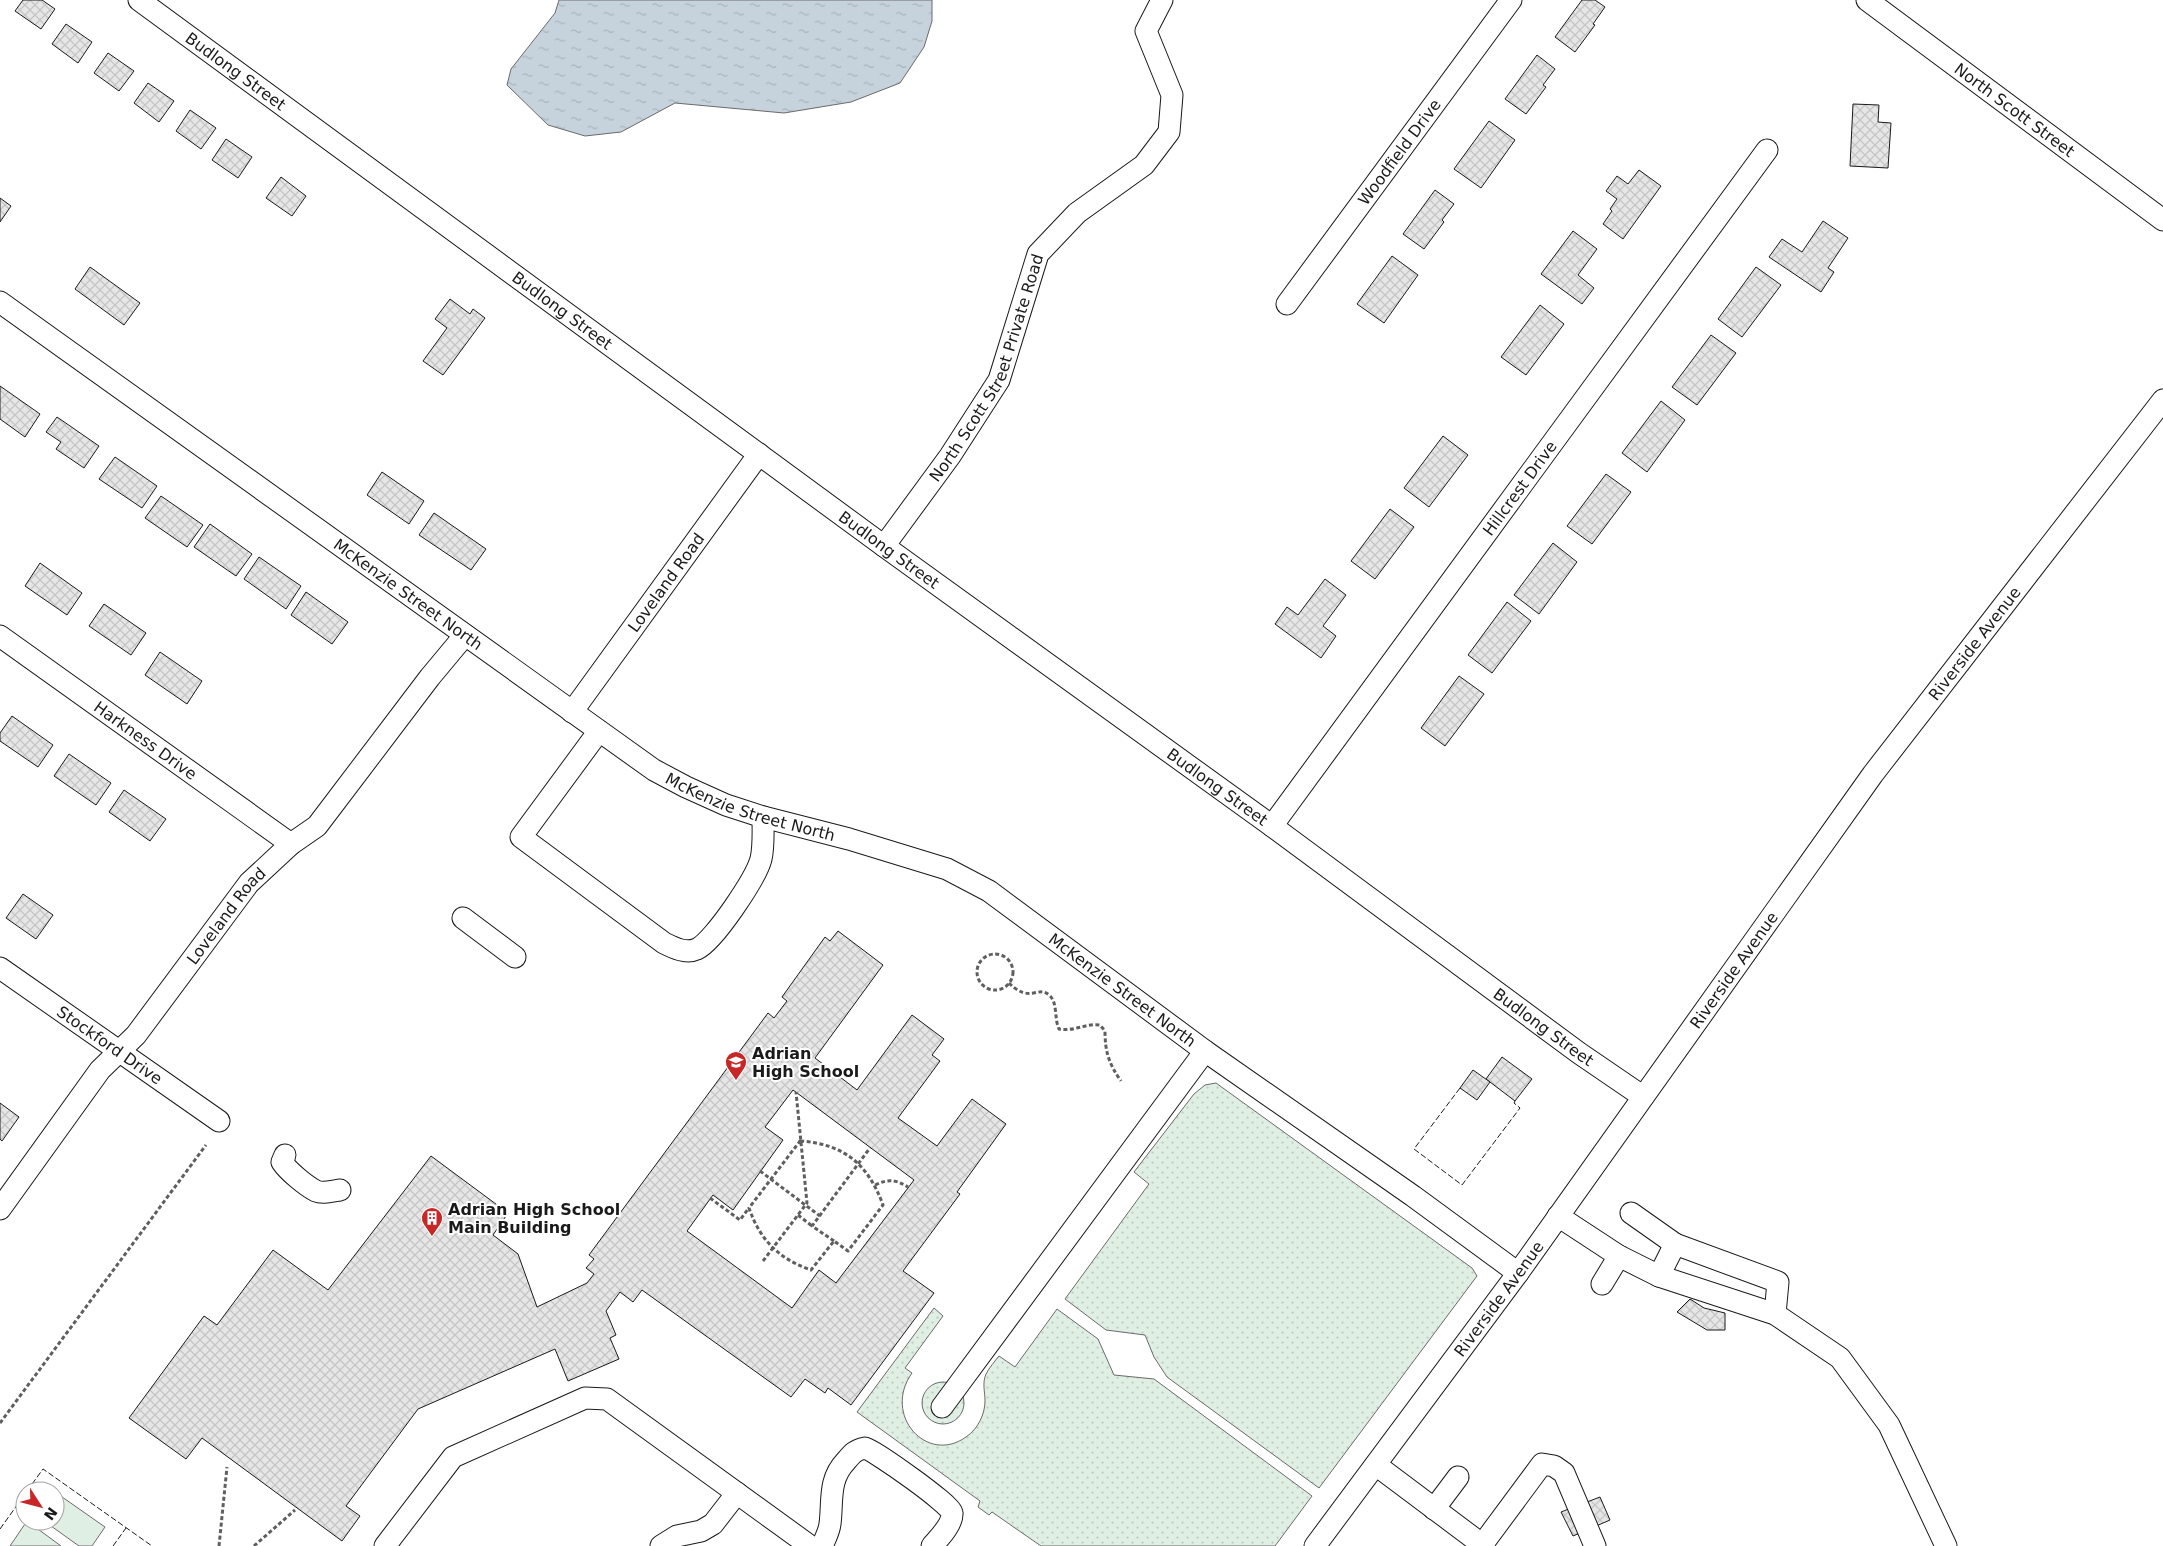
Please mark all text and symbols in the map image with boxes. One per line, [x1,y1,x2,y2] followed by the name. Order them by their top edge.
[182,28,289,114] street label: Budlong Street
[1951,59,2078,161] street label: North Scott Street
[1354,95,1445,209] street label: Woodfield Drive
[926,252,1047,485] street label: North Scott Street Private Road
[508,268,616,354] street label: Budlong Street
[1479,437,1561,539] street label: Hillcrest Drive
[835,507,943,593] street label: Budlong Street
[624,530,708,636] street label: Loveland Road
[330,535,486,654] street label: McKenzie Street North
[1925,583,2025,704] street label: Riverside Avenue
[90,697,201,784] street label: Harkness Drive
[1163,744,1271,830] street label: Budlong Street
[662,769,837,845] street label: McKenzie Street North
[183,864,270,968] street label: Loveland Road
[1686,908,1782,1032] street label: Riverside Avenue
[1045,930,1200,1051] street label: McKenzie Street North
[1490,984,1597,1070] street label: Budlong Street
[53,1002,166,1088] street label: Stockford Drive
[752,1044,859,1081] place label: Adrian High School
[724,1050,748,1081] school or university icon: Adrian High School
[448,1200,620,1237] place label: Adrian High School Main Building
[420,1206,444,1237] building icon: Adrian High School Main Building
[1450,1237,1548,1361] street label: Riverside Avenue
[15,1481,65,1531] north arrow
[41,1504,60,1523] text: N

